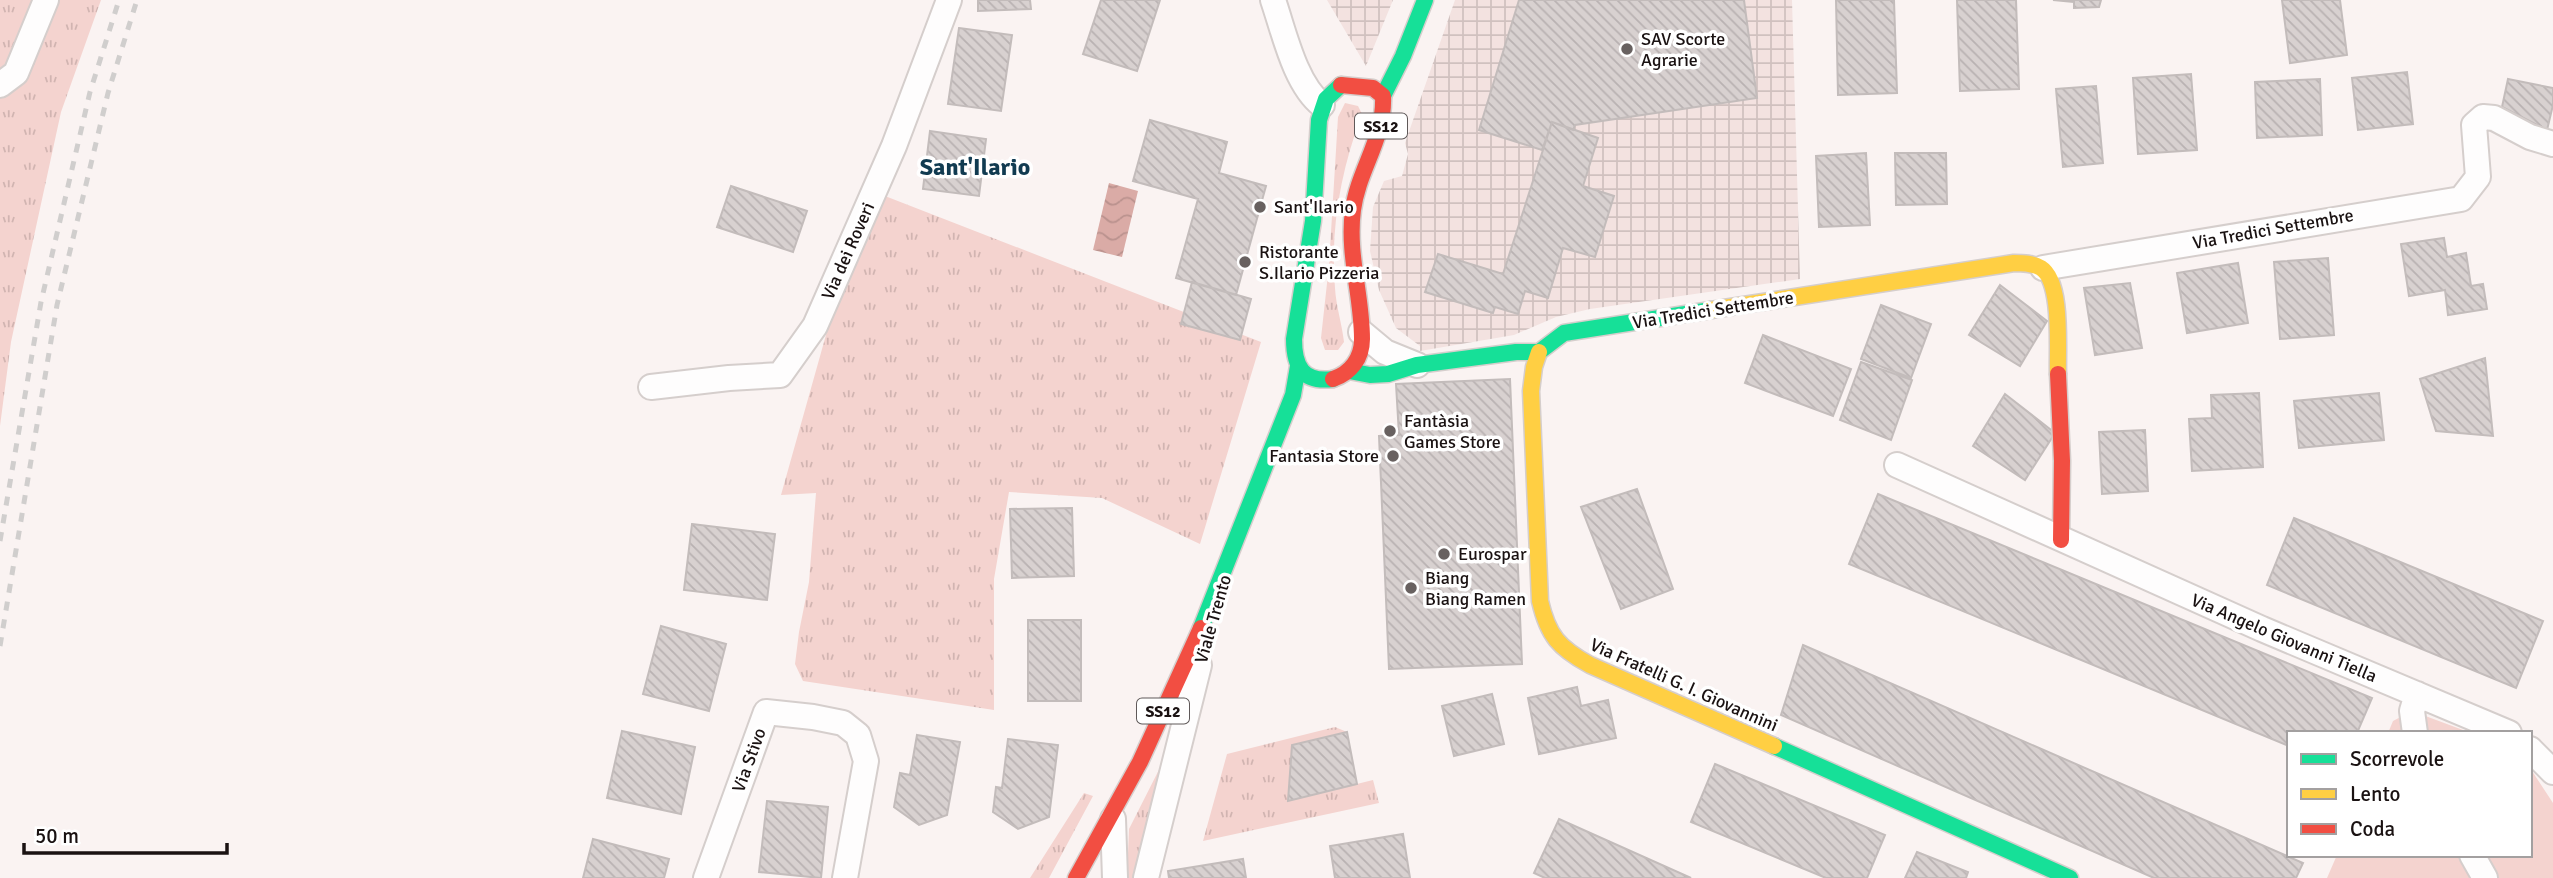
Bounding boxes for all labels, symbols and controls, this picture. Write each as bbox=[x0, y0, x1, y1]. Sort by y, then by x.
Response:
place label: SAV Scorte Agrarie bbox=[1641, 28, 1725, 71]
marker: SAV Scorte Agrarie bbox=[1619, 41, 1635, 57]
road number: SS12 bbox=[1355, 114, 1407, 138]
district label: Sant'Ilario bbox=[920, 152, 1030, 182]
place label: Sant'Ilario bbox=[1274, 196, 1354, 218]
street label: Via dei Roveri bbox=[817, 199, 879, 303]
marker: Sant'Ilario bbox=[1252, 199, 1268, 215]
street label: Via Tredici Settembre bbox=[2191, 204, 2355, 254]
place label: Ristorante S.Ilario Pizzeria bbox=[1259, 241, 1379, 284]
marker: Ristorante S.Ilario Pizzeria bbox=[1237, 254, 1253, 270]
street label: Via Tredici Settembre bbox=[1631, 286, 1795, 334]
place label: Fantàsia Games Store bbox=[1404, 410, 1501, 453]
marker: Fantàsia Games Store bbox=[1382, 423, 1398, 439]
place label: Fantasia Store bbox=[1269, 445, 1379, 467]
marker: Fantasia Store bbox=[1385, 448, 1401, 464]
place label: Eurospar bbox=[1458, 543, 1527, 565]
marker: Eurospar bbox=[1436, 546, 1452, 562]
place label: Biang Biang Ramen bbox=[1425, 567, 1526, 610]
street label: Viale Trento bbox=[1190, 572, 1236, 666]
marker: Biang Biang Ramen bbox=[1403, 580, 1419, 596]
street label: Via Angelo Giovanni Tiella bbox=[2188, 589, 2380, 687]
street label: Via Fratelli G. I. Giovannini bbox=[1587, 634, 1781, 736]
road number: SS12 bbox=[1137, 698, 1189, 724]
street label: Via Stivo bbox=[727, 725, 771, 795]
legend bbox=[2287, 731, 2532, 857]
text: Scorrevole bbox=[2350, 746, 2444, 772]
text: Lento bbox=[2350, 781, 2400, 807]
scale bar bbox=[24, 812, 228, 856]
text: Coda bbox=[2350, 816, 2395, 842]
text: 50 m bbox=[35, 823, 79, 849]

